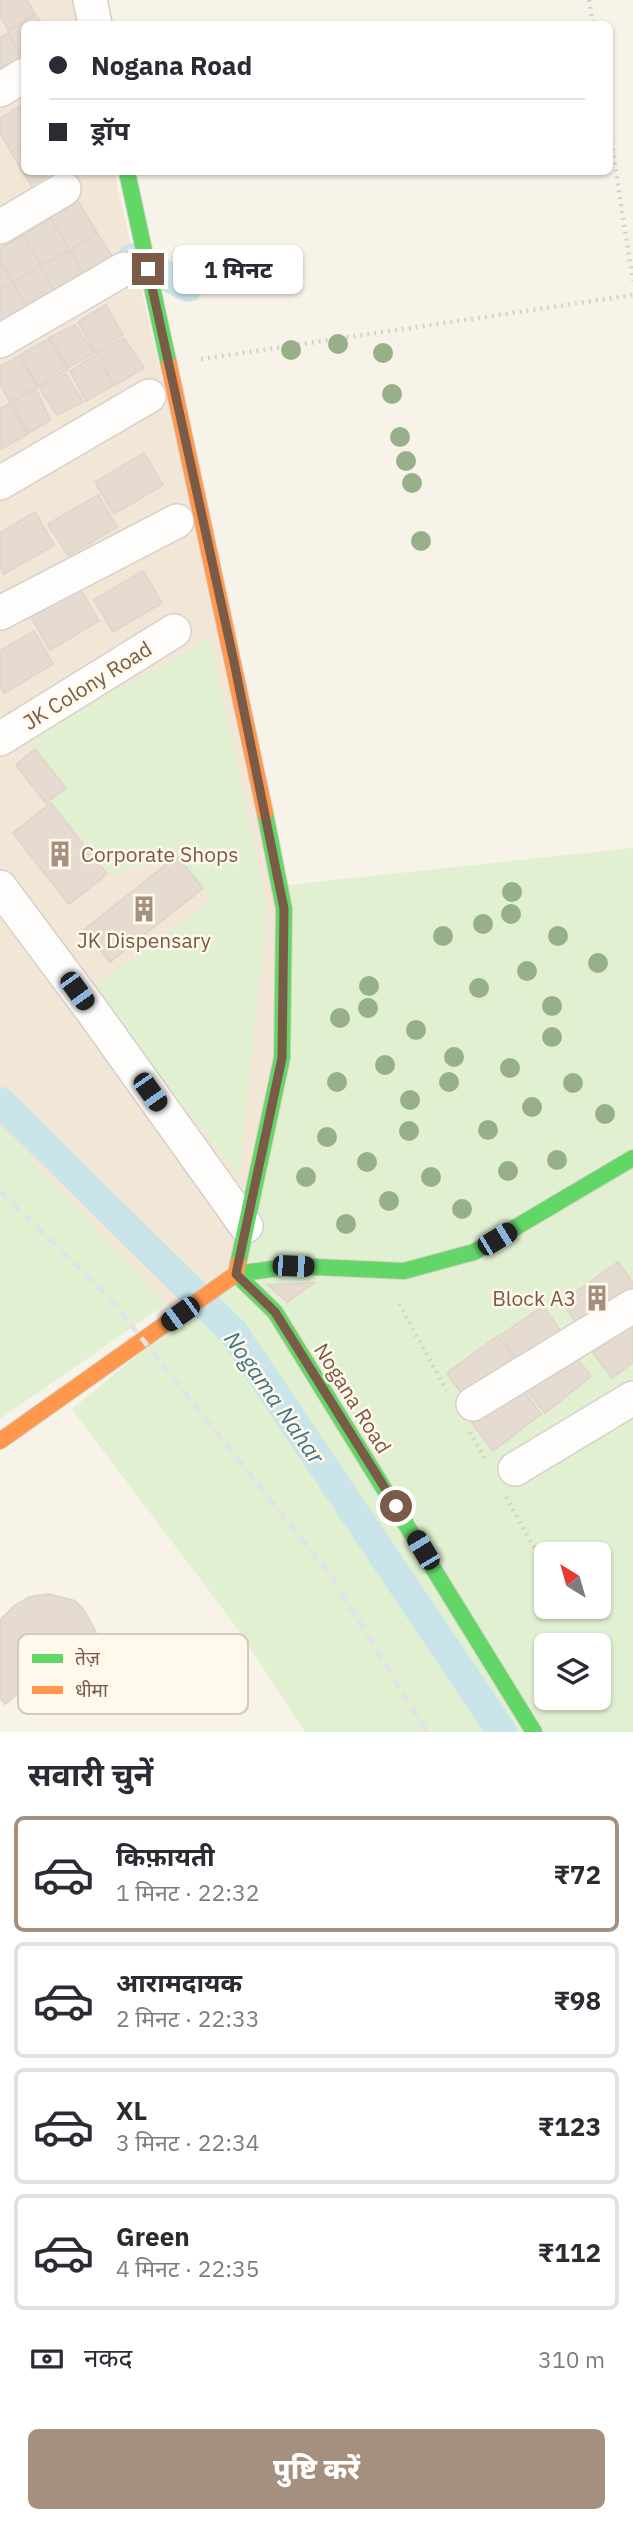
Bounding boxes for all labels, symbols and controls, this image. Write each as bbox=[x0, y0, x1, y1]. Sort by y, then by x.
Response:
text: Nogana Road bbox=[91, 48, 252, 82]
text: ड्रॉप bbox=[91, 113, 129, 147]
callout: 1 मिनट bbox=[172, 244, 302, 294]
route end bbox=[132, 253, 164, 285]
text: 1 मिनट bbox=[204, 254, 272, 284]
street label: JK Colony Road bbox=[17, 634, 157, 736]
building icon: Corporate Shops bbox=[45, 839, 75, 869]
place label: Corporate Shops bbox=[81, 840, 238, 868]
building icon: JK Dispensary bbox=[129, 894, 159, 924]
place label: JK Dispensary bbox=[77, 926, 212, 954]
car bbox=[57, 968, 98, 1014]
car bbox=[130, 1069, 171, 1115]
car bbox=[474, 1219, 521, 1259]
car bbox=[272, 1255, 315, 1277]
building icon: Block A3 bbox=[582, 1283, 612, 1313]
place label: Block A3 bbox=[492, 1284, 576, 1312]
car bbox=[157, 1293, 204, 1335]
water label: Nogama Nahar bbox=[218, 1325, 332, 1470]
street label: Nogana Road bbox=[308, 1337, 398, 1459]
route start bbox=[380, 1490, 412, 1522]
car bbox=[404, 1527, 443, 1573]
north arrow bbox=[534, 1542, 611, 1619]
map controls bbox=[534, 1542, 611, 1710]
button: layers bbox=[534, 1633, 611, 1710]
legend bbox=[18, 1634, 248, 1714]
text: तेज़ bbox=[75, 1646, 101, 1670]
text: धीमा bbox=[75, 1678, 109, 1702]
text: सवारी चुनें bbox=[28, 1753, 153, 1795]
text: किफ़ायती bbox=[116, 1839, 215, 1873]
icon: car bbox=[32, 1843, 95, 1906]
text: ₹72 bbox=[553, 1857, 601, 1891]
text: 1 मिनट · 22:32 bbox=[116, 1877, 260, 1907]
text: आरामदायक bbox=[116, 1965, 242, 1999]
icon: car bbox=[32, 1969, 95, 2032]
text: ₹98 bbox=[553, 1983, 601, 2017]
text: 2 मिनट · 22:33 bbox=[116, 2003, 260, 2033]
text: XL bbox=[116, 2093, 147, 2127]
icon: car bbox=[32, 2095, 95, 2158]
text: ₹123 bbox=[538, 2109, 601, 2143]
text: 3 मिनट · 22:34 bbox=[116, 2127, 260, 2157]
text: Green bbox=[116, 2219, 190, 2253]
icon: car bbox=[32, 2221, 95, 2284]
text: ₹112 bbox=[538, 2235, 601, 2269]
text: 4 मिनट · 22:35 bbox=[116, 2253, 260, 2283]
icon: cash bbox=[28, 2340, 66, 2378]
text: नकद bbox=[84, 2340, 132, 2374]
text: 310 m bbox=[538, 2344, 605, 2374]
button: पुष्टि करें bbox=[28, 2429, 605, 2509]

